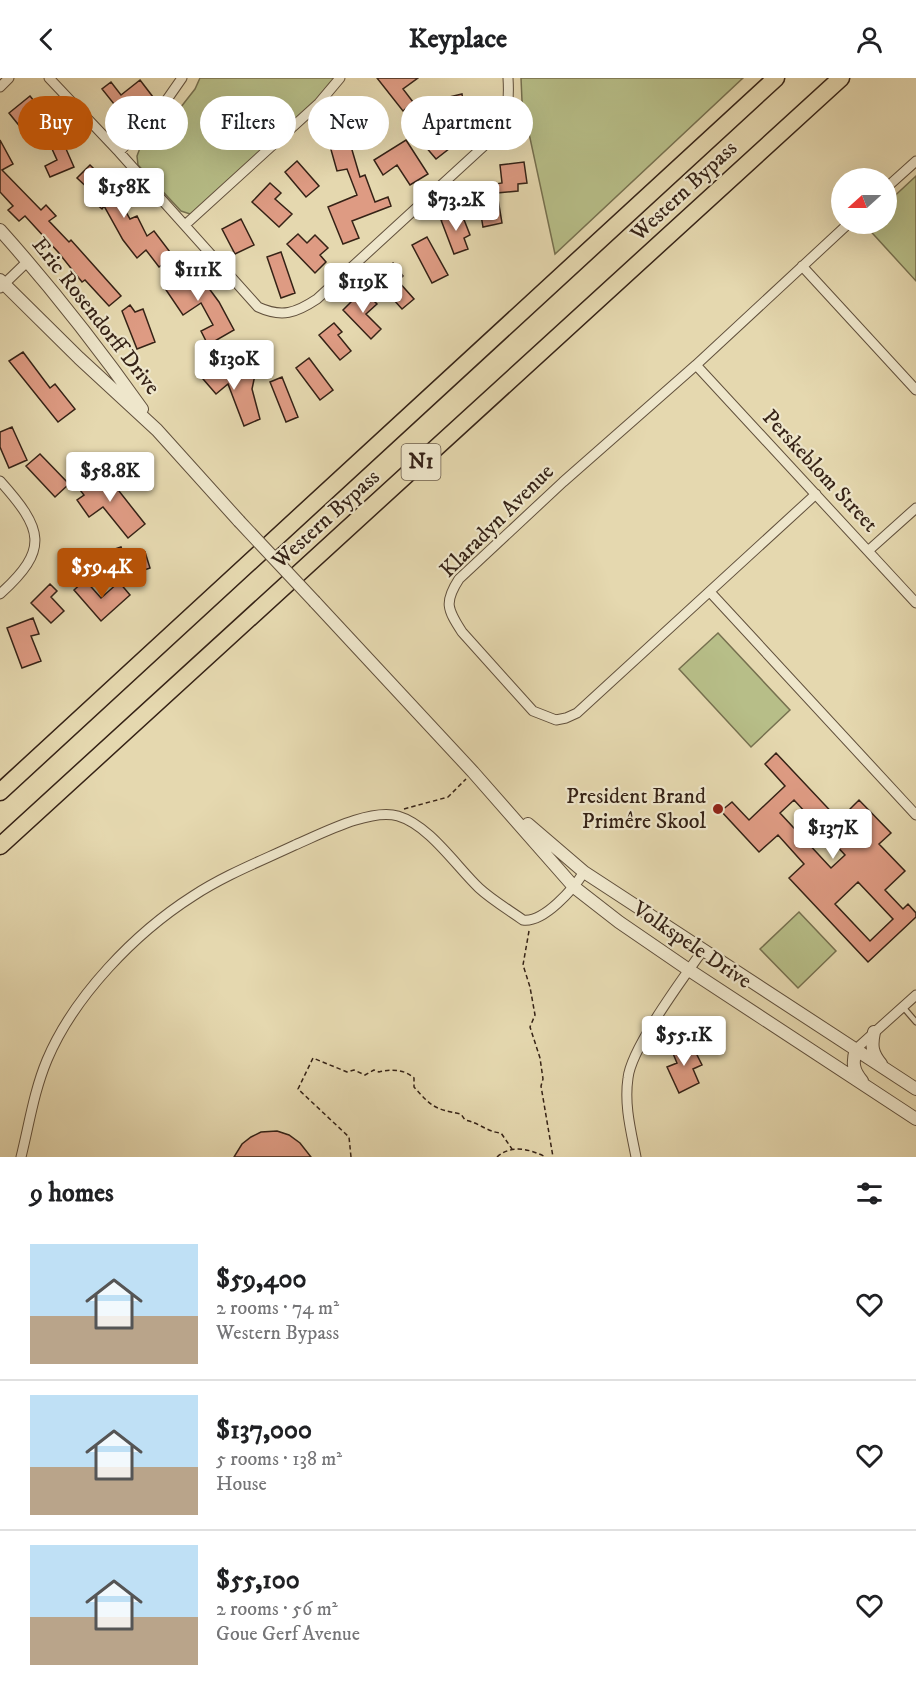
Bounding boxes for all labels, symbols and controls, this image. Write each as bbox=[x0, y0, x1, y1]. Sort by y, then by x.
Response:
text: Keyplace bbox=[409, 22, 507, 56]
icon: back bbox=[30, 23, 63, 56]
icon: person bbox=[853, 23, 886, 56]
chip: Buy bbox=[18, 96, 93, 150]
chip: Rent bbox=[105, 96, 188, 150]
chip: Filters bbox=[200, 96, 296, 150]
chip: New bbox=[308, 96, 389, 150]
chip: Apartment bbox=[401, 96, 533, 150]
street label: Western Bypass bbox=[624, 135, 743, 248]
pin: $158K bbox=[82, 168, 166, 219]
north arrow bbox=[831, 168, 897, 234]
map controls bbox=[831, 168, 897, 234]
text: $158K bbox=[98, 175, 150, 200]
pin: $73.2K bbox=[407, 181, 505, 232]
text: $73.2K bbox=[427, 188, 485, 213]
street label: Eric Rosendorff Drive bbox=[26, 232, 166, 400]
pin: $111K bbox=[156, 251, 240, 302]
text: $111K bbox=[175, 258, 222, 283]
pin: $119K bbox=[321, 263, 405, 314]
text: $119K bbox=[338, 270, 388, 295]
pin: $130K bbox=[192, 340, 276, 391]
text: $130K bbox=[209, 347, 259, 372]
street label: Perskeblom Street bbox=[756, 404, 884, 538]
road number: N1 bbox=[402, 444, 440, 480]
pin: $58.8K bbox=[61, 452, 159, 503]
street label: Klaradyn Avenue bbox=[434, 458, 560, 584]
text: $58.8K bbox=[80, 459, 140, 484]
street label: Western Bypass bbox=[266, 464, 385, 575]
pin: $59.4K bbox=[53, 548, 151, 599]
text: $59.4K bbox=[71, 555, 133, 580]
place label: President Brand Primêre Skool bbox=[566, 783, 706, 835]
marker: President Brand Primêre Skool bbox=[711, 802, 725, 816]
pin: $137K bbox=[791, 809, 875, 860]
text: $137K bbox=[808, 816, 858, 841]
street label: Volkspele Drive bbox=[627, 895, 757, 995]
pin: $55.1K bbox=[635, 1016, 733, 1067]
text: $55.1K bbox=[656, 1023, 712, 1048]
text: 9 homes bbox=[30, 1177, 114, 1210]
icon: filters bbox=[853, 1177, 886, 1210]
text: $59,400 bbox=[216, 1263, 307, 1296]
icon: home bbox=[78, 1268, 150, 1340]
icon: heart bbox=[853, 1288, 886, 1321]
text: 2 rooms · 74 m² bbox=[216, 1296, 339, 1321]
text: Western Bypass bbox=[216, 1321, 339, 1346]
text: $137,000 bbox=[216, 1414, 312, 1447]
icon: home bbox=[78, 1419, 150, 1491]
icon: heart bbox=[853, 1439, 886, 1472]
text: 5 rooms · 138 m² bbox=[216, 1447, 342, 1472]
text: House bbox=[216, 1472, 267, 1497]
text: $55,100 bbox=[216, 1564, 300, 1597]
icon: home bbox=[78, 1569, 150, 1641]
icon: heart bbox=[853, 1589, 886, 1622]
text: 2 rooms · 56 m² bbox=[216, 1597, 338, 1622]
text: Goue Gerf Avenue bbox=[216, 1622, 360, 1647]

